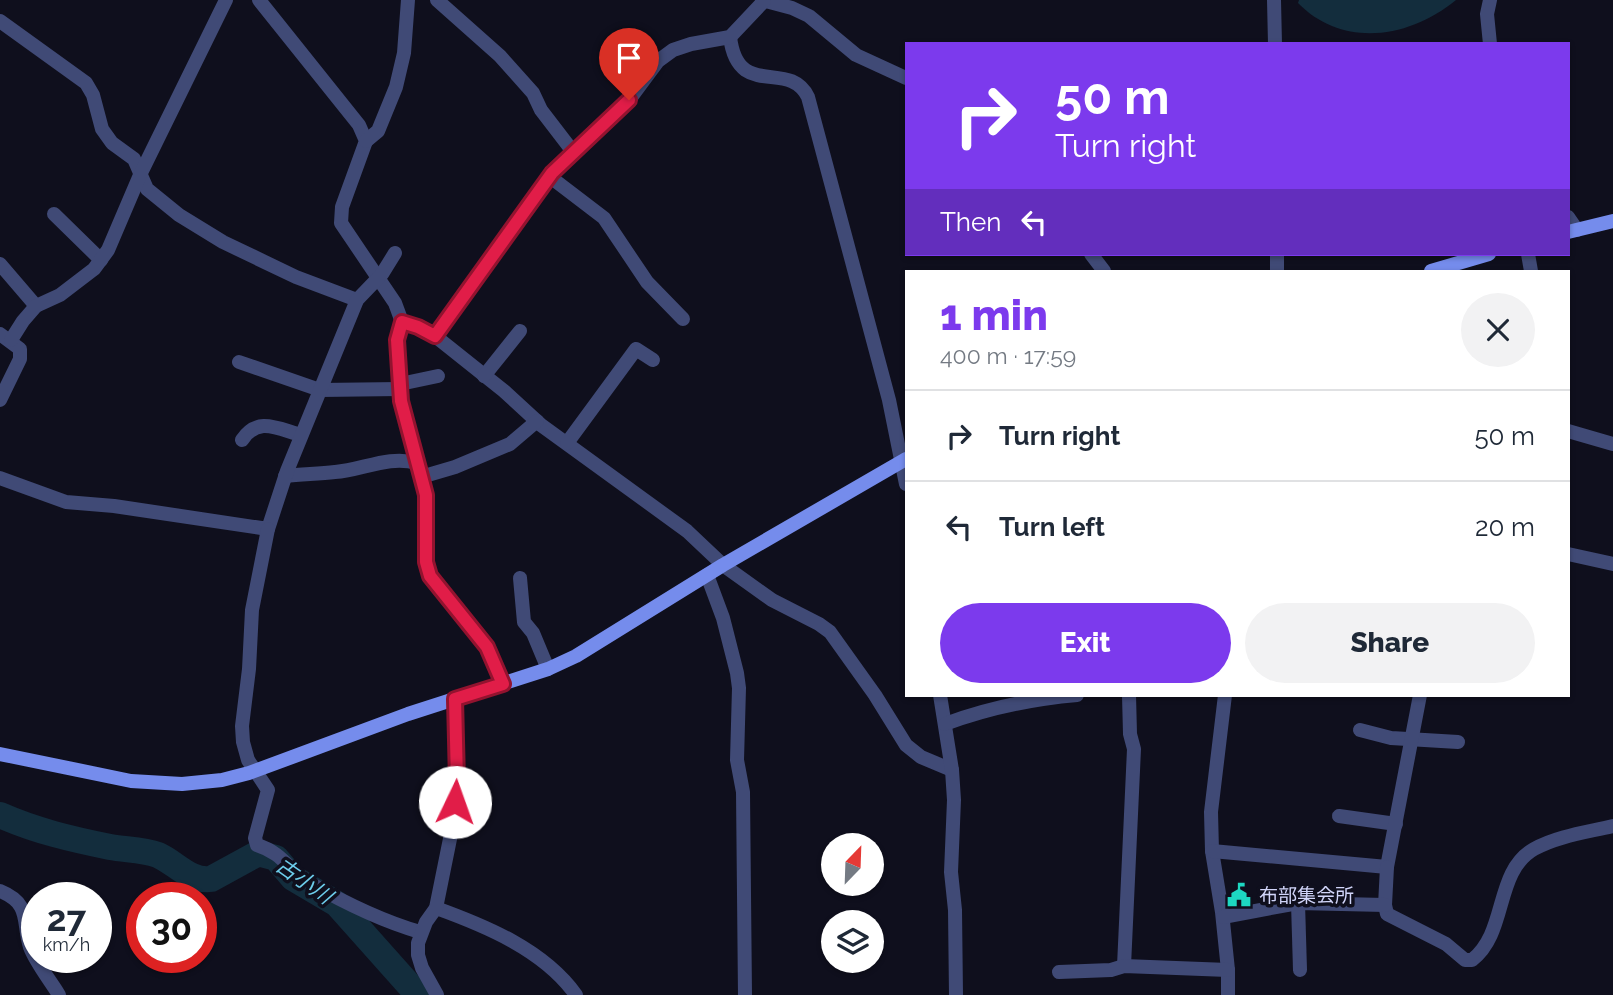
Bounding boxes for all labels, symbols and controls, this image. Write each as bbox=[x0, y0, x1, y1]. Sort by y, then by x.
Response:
pin bbox=[599, 28, 659, 100]
icon: arrive bbox=[610, 39, 648, 77]
text: 50 m bbox=[1055, 68, 1170, 125]
icon: right bbox=[940, 70, 1031, 161]
text: Turn right bbox=[1055, 127, 1196, 164]
icon: left bbox=[1015, 203, 1053, 241]
text: Then bbox=[940, 207, 1001, 237]
text: 1 min bbox=[940, 291, 1048, 340]
button: close bbox=[1461, 293, 1535, 367]
text: 400 m · 17:59 bbox=[940, 342, 1076, 369]
icon: right bbox=[940, 417, 978, 455]
text: Turn right bbox=[999, 421, 1120, 451]
text: 50 m bbox=[1474, 421, 1535, 451]
icon: left bbox=[940, 508, 978, 546]
text: Turn left bbox=[999, 512, 1105, 542]
text: 20 m bbox=[1475, 512, 1535, 542]
button: Exit bbox=[940, 603, 1231, 683]
button: Share bbox=[1245, 603, 1535, 683]
position arrow bbox=[418, 765, 492, 839]
north arrow bbox=[821, 833, 884, 896]
map controls bbox=[821, 833, 884, 973]
water label: 古小川 bbox=[271, 852, 339, 910]
public building icon: 布部集会所 bbox=[1225, 881, 1253, 909]
speed limit sign: 30 bbox=[126, 882, 217, 973]
place label: 布部集会所 bbox=[1259, 884, 1354, 906]
text: 27 bbox=[47, 898, 86, 939]
button: layers bbox=[821, 910, 884, 973]
text: km/h bbox=[43, 934, 90, 955]

